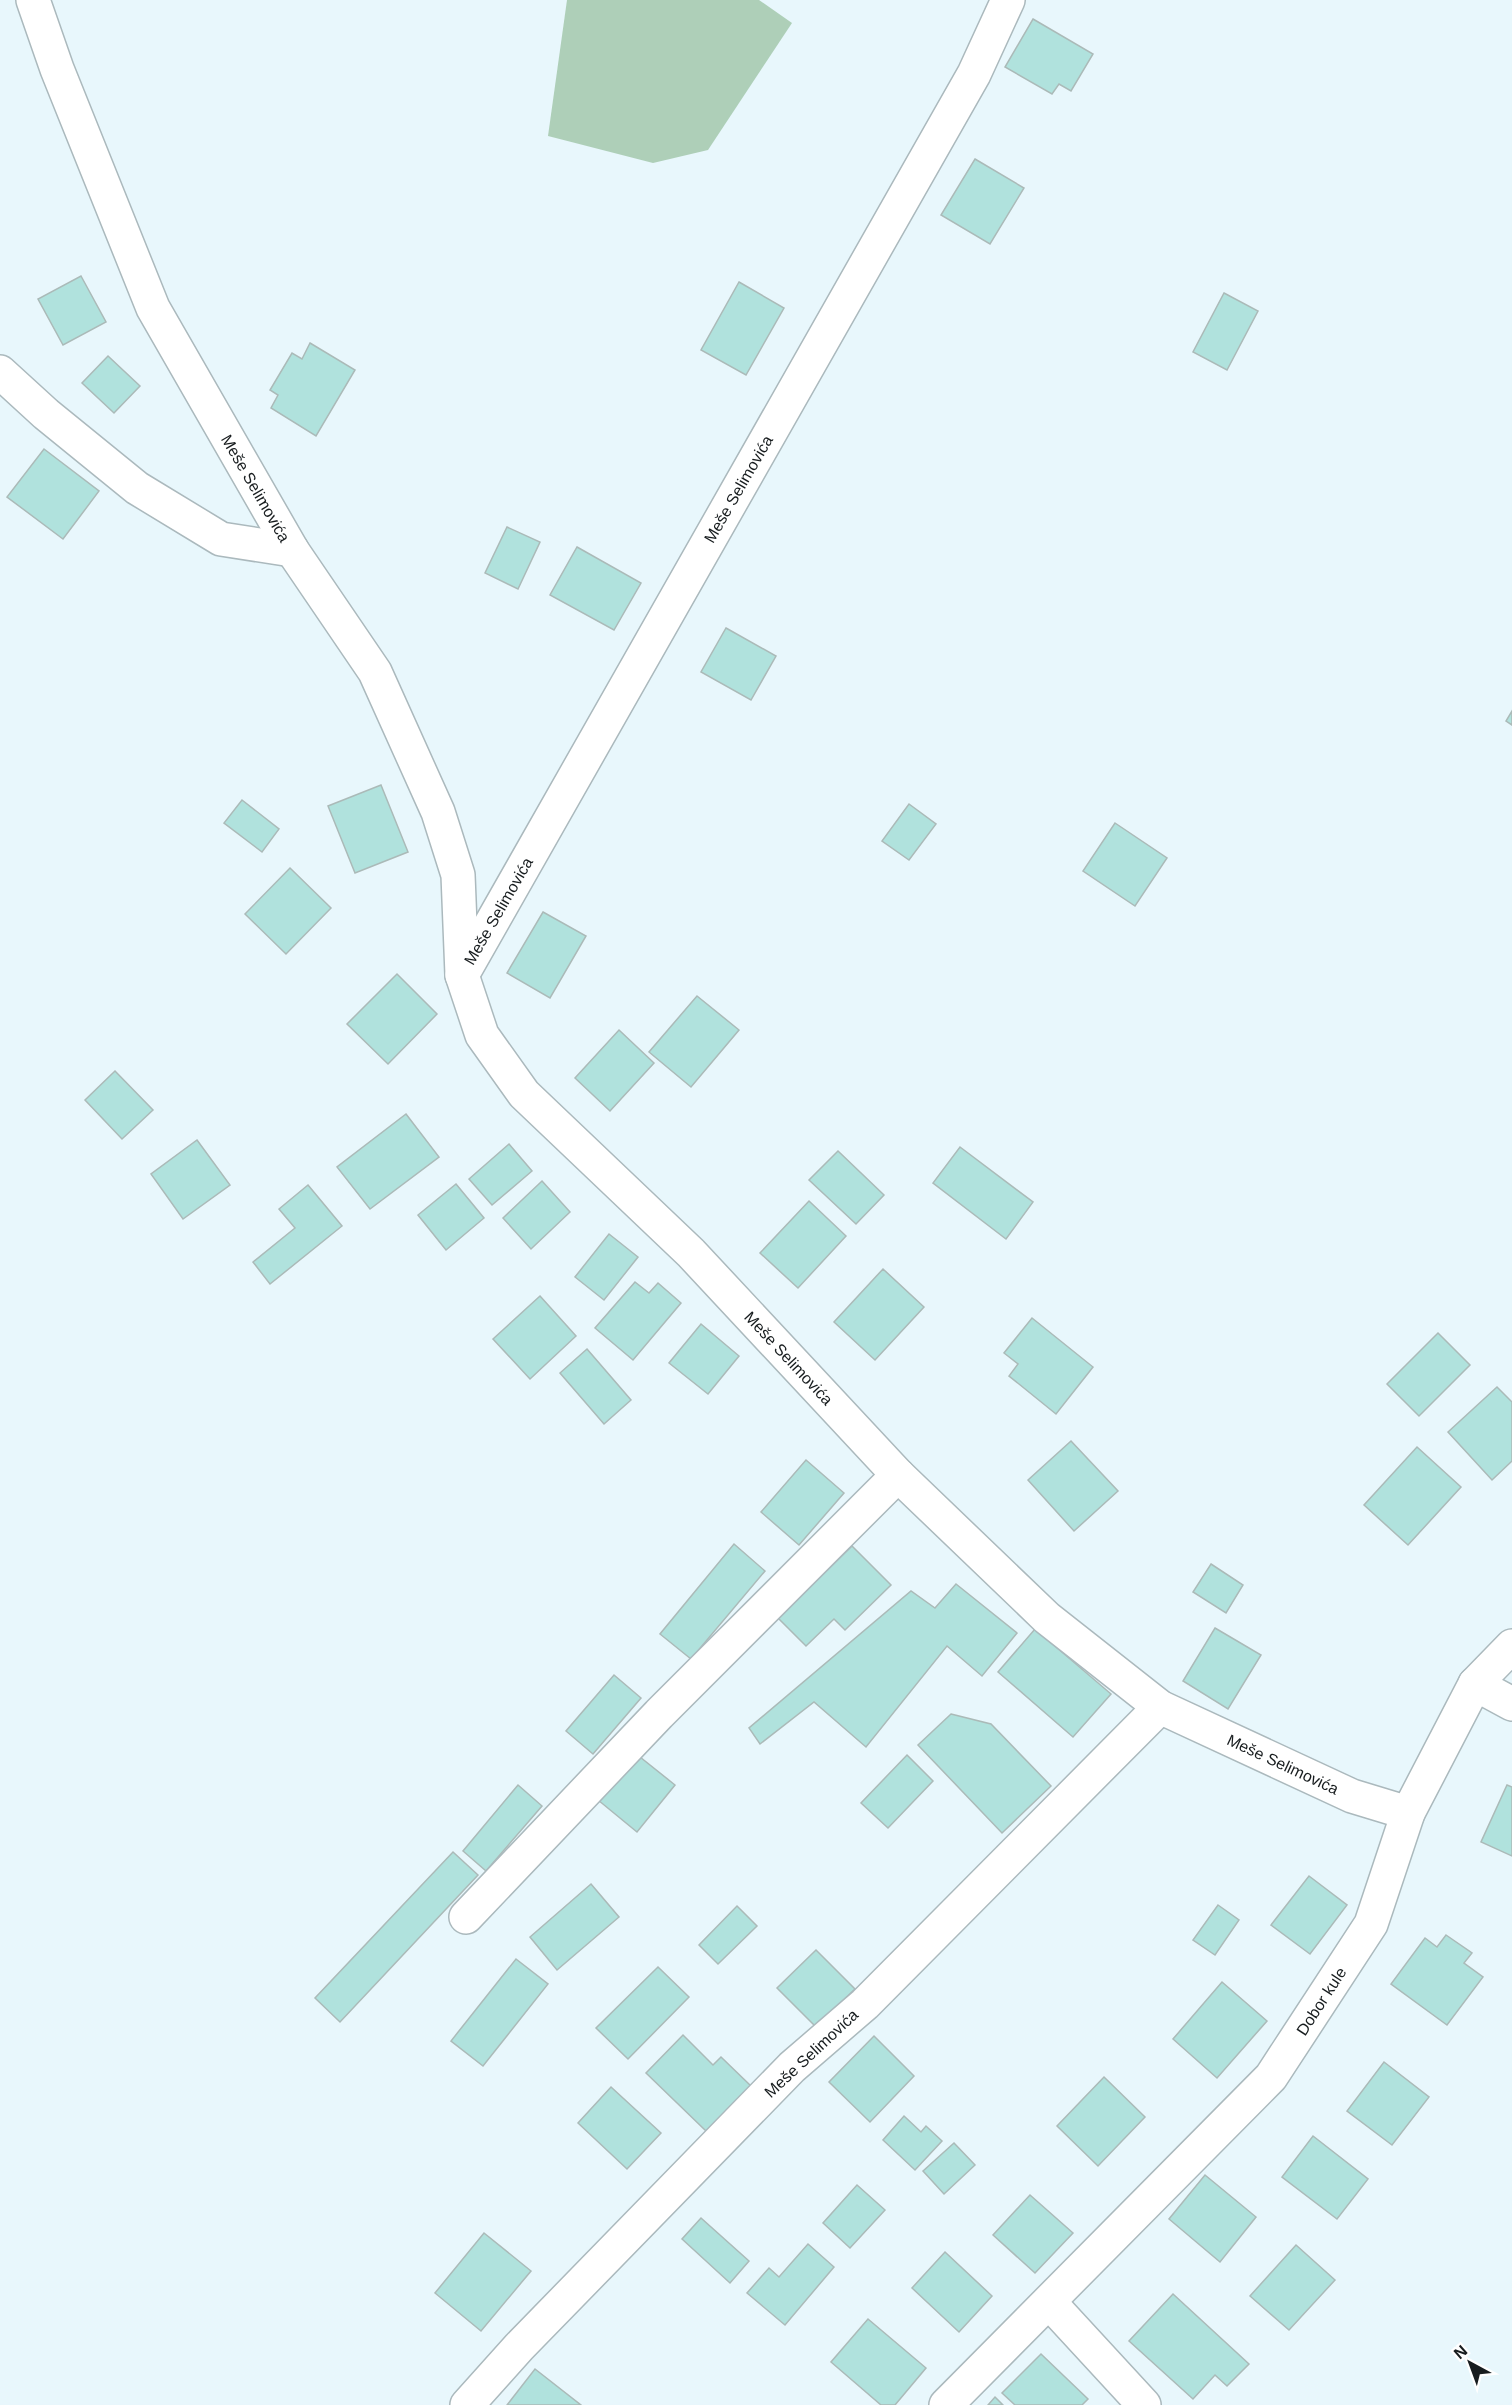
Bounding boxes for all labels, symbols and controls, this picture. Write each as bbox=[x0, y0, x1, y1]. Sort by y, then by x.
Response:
street label: Meše Selimovića bbox=[218, 432, 293, 545]
street label: Meše Selimovića bbox=[701, 433, 776, 546]
street label: Meše Selimovića bbox=[461, 855, 536, 968]
street label: Meše Selimovića bbox=[741, 1308, 836, 1408]
street label: Meše Selimovića bbox=[1224, 1731, 1341, 1798]
street label: Dobor kule bbox=[1293, 1964, 1350, 2038]
street label: Meše Selimovića bbox=[761, 2006, 861, 2101]
north arrow bbox=[1440, 2333, 1500, 2393]
text: N bbox=[1451, 2342, 1470, 2362]

